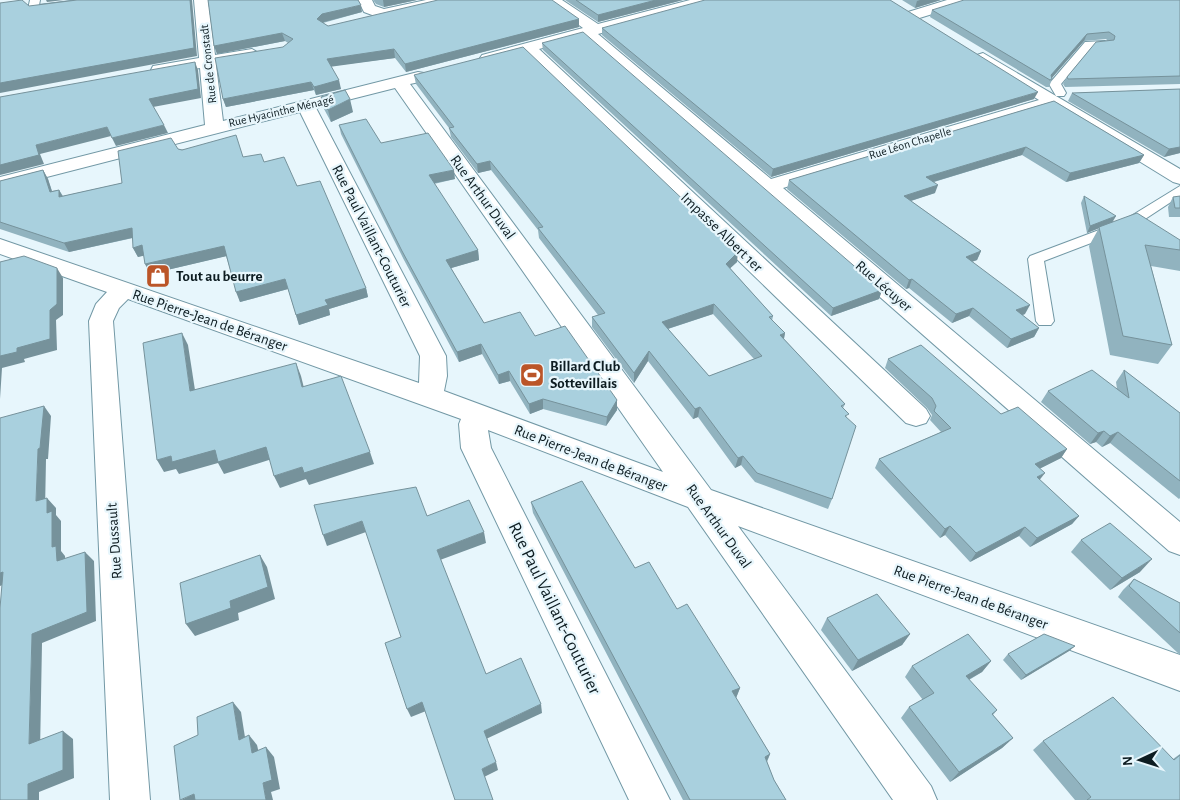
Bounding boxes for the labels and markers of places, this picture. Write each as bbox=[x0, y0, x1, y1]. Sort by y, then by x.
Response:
shop icon: Tout au beurre bbox=[145, 263, 171, 289]
place label: Tout au beurre bbox=[176, 269, 263, 284]
place label: Billard Club Sottevillais bbox=[550, 359, 621, 391]
sports icon: Billard Club Sottevillais bbox=[519, 362, 545, 388]

